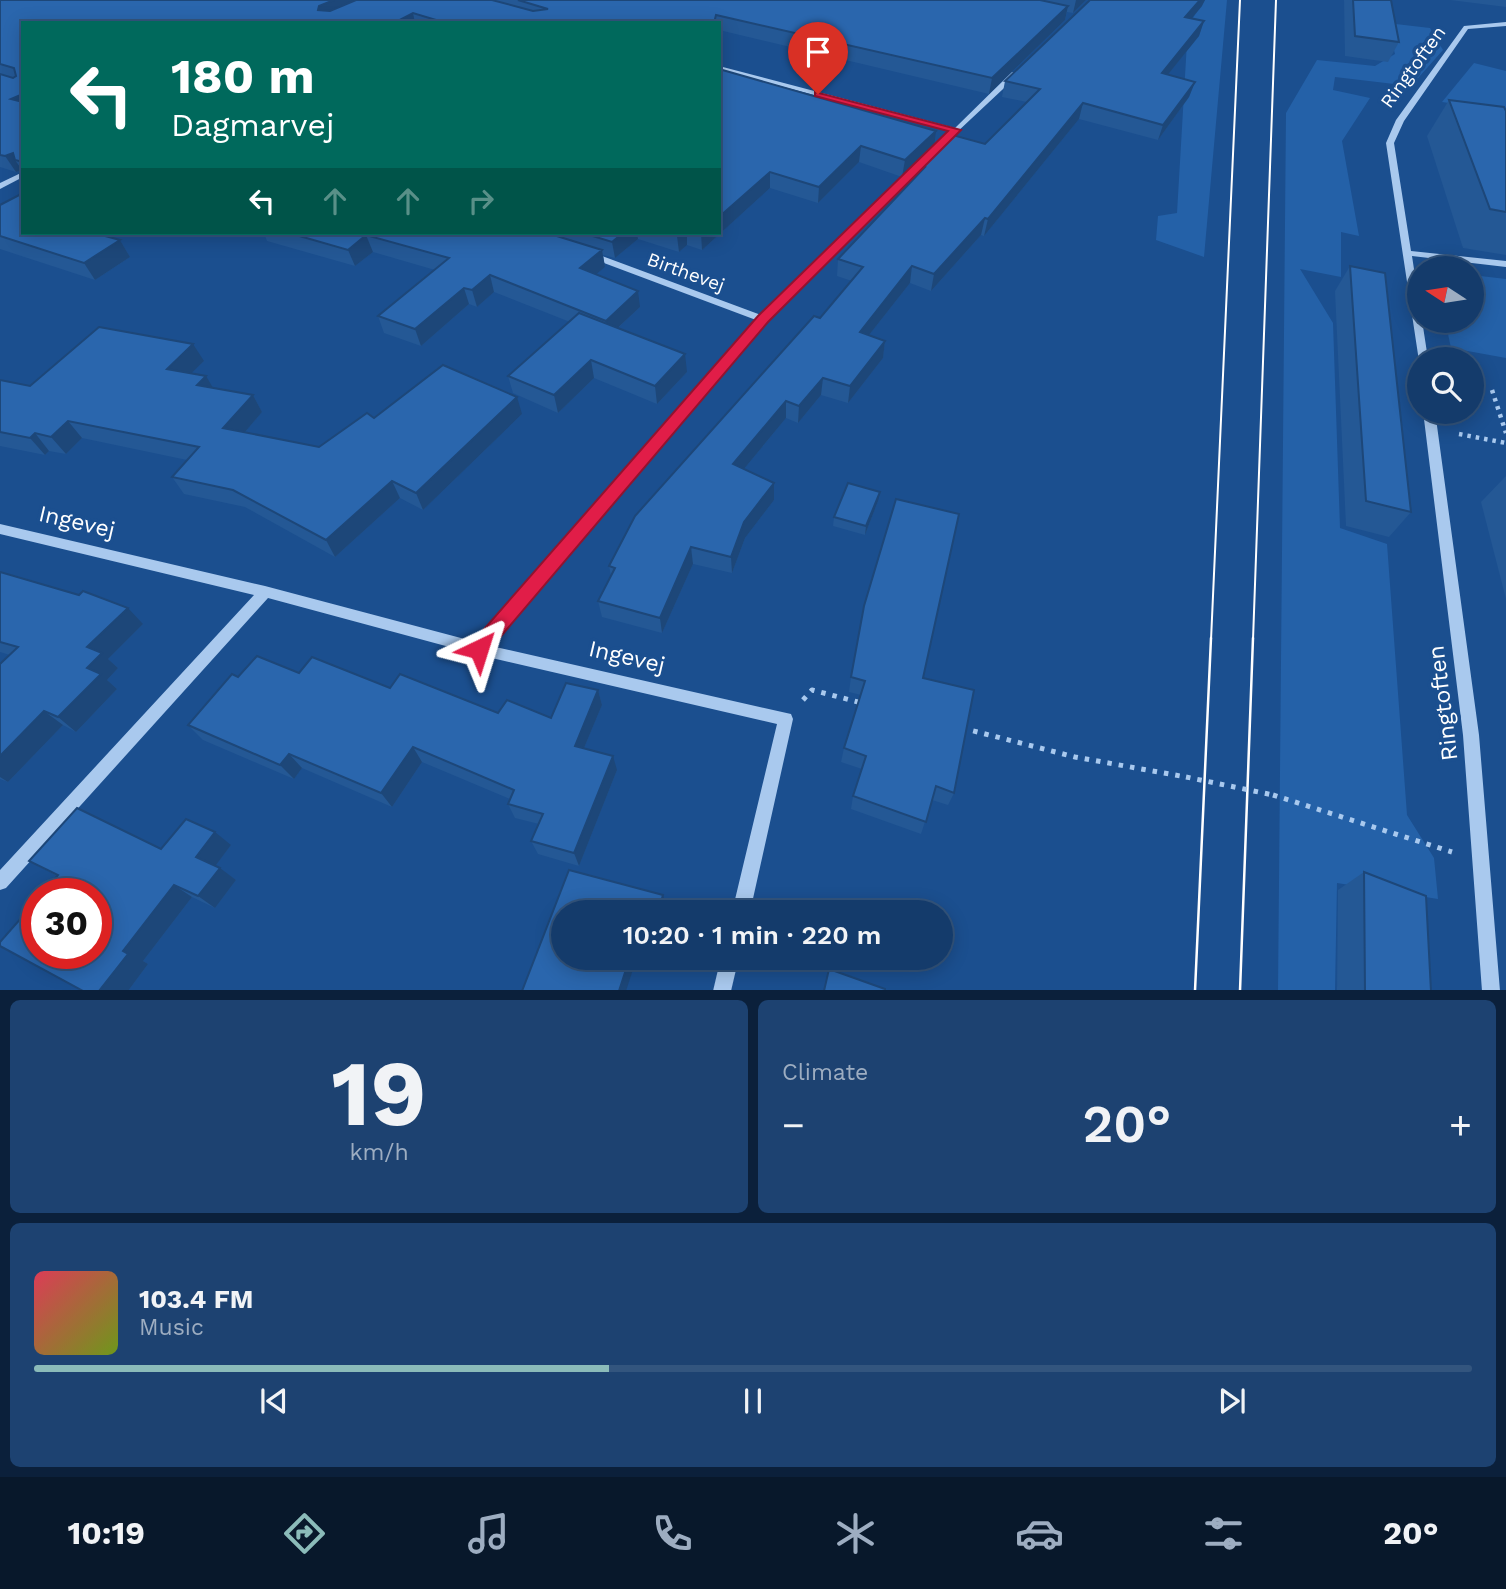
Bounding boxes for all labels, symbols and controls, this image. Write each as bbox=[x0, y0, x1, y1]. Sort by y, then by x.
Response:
street label: Ringtoften bbox=[1376, 21, 1450, 113]
pin bbox=[788, 22, 848, 94]
icon: arrive bbox=[799, 33, 837, 71]
text: 180 m bbox=[171, 47, 315, 105]
icon: left bbox=[56, 49, 147, 140]
text: Dagmarvej bbox=[171, 106, 335, 144]
icon: left bbox=[243, 182, 281, 220]
icon: ahead bbox=[316, 182, 354, 220]
icon: ahead bbox=[389, 182, 427, 220]
icon: right bbox=[462, 182, 500, 220]
street label: Birthevej bbox=[644, 247, 728, 297]
north arrow bbox=[1407, 256, 1484, 332]
map controls bbox=[1407, 256, 1484, 424]
button: search bbox=[1407, 347, 1484, 424]
street label: Ingevej bbox=[36, 500, 118, 544]
position arrow bbox=[442, 612, 516, 686]
street label: Ingevej bbox=[586, 635, 668, 679]
street label: Ringtoften bbox=[1423, 644, 1463, 762]
speed limit sign: 30 bbox=[21, 878, 112, 969]
text: 10:20 · 1 min · 220 m bbox=[623, 920, 881, 950]
text: 19 bbox=[331, 1040, 427, 1147]
text: Climate bbox=[782, 1059, 868, 1086]
text: 20° bbox=[1083, 1094, 1171, 1155]
text: − bbox=[782, 1103, 805, 1147]
text: + bbox=[1449, 1103, 1472, 1147]
text: km/h bbox=[349, 1139, 409, 1166]
text: 103.4 FM bbox=[139, 1284, 253, 1314]
text: Music bbox=[139, 1314, 204, 1341]
icon: previous bbox=[255, 1382, 293, 1420]
icon: pause bbox=[734, 1382, 772, 1420]
icon: next bbox=[1213, 1382, 1251, 1420]
icon: directions bbox=[280, 1509, 329, 1558]
icon: music bbox=[464, 1509, 513, 1558]
icon: phone bbox=[648, 1509, 697, 1558]
icon: climate bbox=[831, 1509, 880, 1558]
icon: car bbox=[1015, 1509, 1064, 1558]
icon: filters bbox=[1199, 1509, 1248, 1558]
text: 10:19 bbox=[67, 1514, 145, 1552]
text: 20° bbox=[1383, 1514, 1439, 1552]

